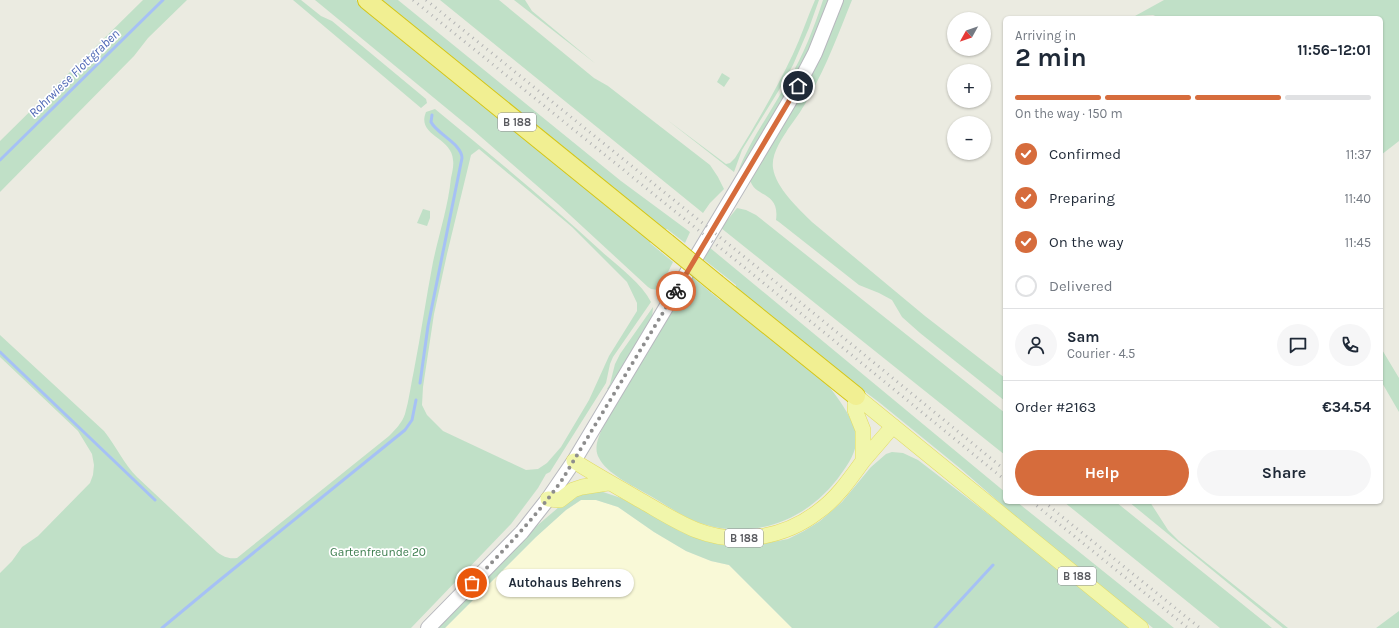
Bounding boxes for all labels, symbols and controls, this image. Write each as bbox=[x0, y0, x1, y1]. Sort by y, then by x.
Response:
north arrow bbox=[947, 12, 991, 56]
map controls bbox=[947, 12, 991, 160]
water label: Rohrwiese Flottgraben bbox=[26, 26, 122, 120]
text: Arriving in bbox=[1015, 28, 1076, 43]
text: 11:56–12:01 bbox=[1297, 41, 1371, 59]
text: 2 min bbox=[1015, 42, 1087, 73]
button: + bbox=[947, 64, 991, 108]
pin bbox=[781, 69, 815, 103]
icon: home bbox=[787, 75, 809, 97]
text: On the way · 150 m bbox=[1015, 106, 1123, 121]
road number: B 188 bbox=[498, 113, 536, 131]
button: − bbox=[947, 116, 991, 160]
icon: check bbox=[1015, 143, 1037, 165]
text: Confirmed bbox=[1049, 145, 1121, 163]
text: 11:37 bbox=[1346, 147, 1371, 162]
icon: check bbox=[1015, 187, 1037, 209]
text: Preparing bbox=[1049, 189, 1115, 207]
text: 11:40 bbox=[1344, 191, 1371, 206]
icon: check bbox=[1015, 231, 1037, 253]
text: On the way bbox=[1049, 233, 1123, 251]
text: 11:45 bbox=[1345, 235, 1371, 250]
courier bbox=[656, 271, 696, 311]
text: Delivered bbox=[1049, 277, 1113, 295]
icon: bike bbox=[665, 280, 687, 302]
button: person bbox=[1015, 324, 1057, 366]
button: chat bbox=[1277, 324, 1319, 366]
button: phone bbox=[1329, 324, 1371, 366]
text: Sam bbox=[1067, 328, 1100, 346]
text: Courier · 4.5 bbox=[1067, 346, 1135, 361]
text: Order #2163 bbox=[1015, 398, 1096, 416]
text: €34.54 bbox=[1322, 398, 1371, 416]
button: Help bbox=[1015, 450, 1189, 496]
button: Share bbox=[1197, 450, 1371, 496]
road number: B 188 bbox=[725, 529, 763, 547]
park label: Gartenfreunde 20 bbox=[330, 545, 426, 559]
pin bbox=[455, 566, 489, 600]
road number: B 188 bbox=[1058, 567, 1096, 585]
callout: Autohaus Behrens bbox=[496, 569, 634, 597]
icon: bag bbox=[461, 572, 483, 594]
text: Autohaus Behrens bbox=[508, 575, 622, 590]

